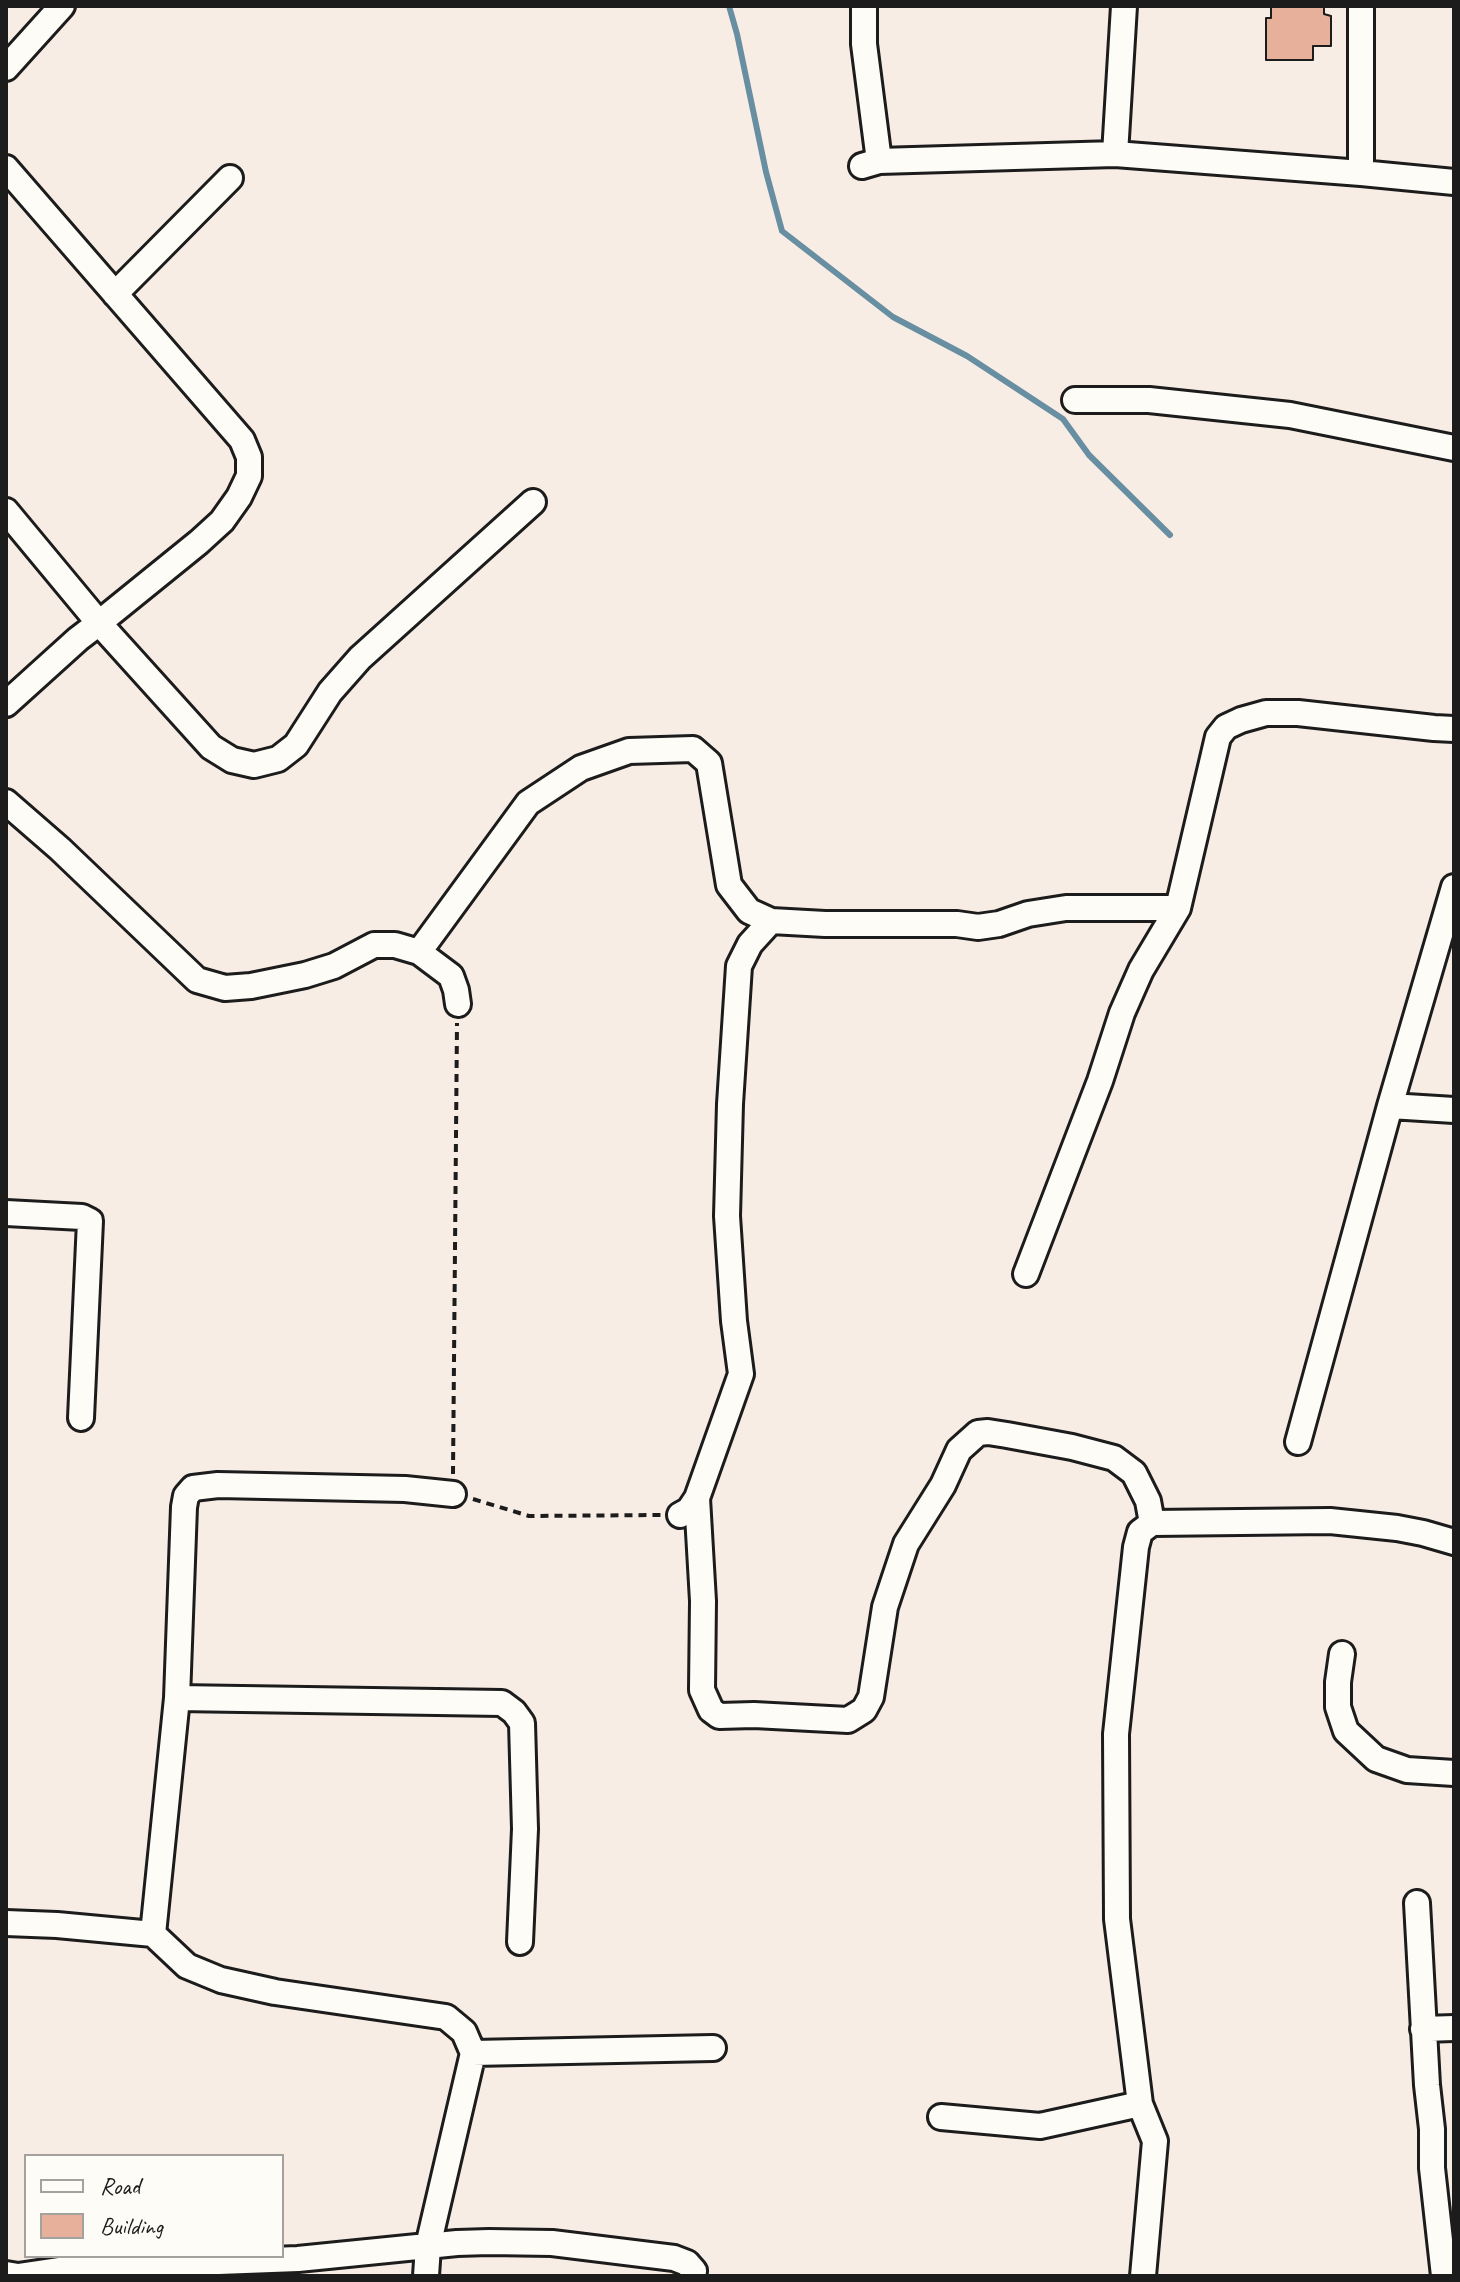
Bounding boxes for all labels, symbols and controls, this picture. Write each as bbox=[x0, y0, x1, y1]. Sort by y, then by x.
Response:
legend bbox=[24, 2154, 284, 2258]
text: Road bbox=[100, 2171, 140, 2201]
text: Building bbox=[100, 2211, 163, 2241]

